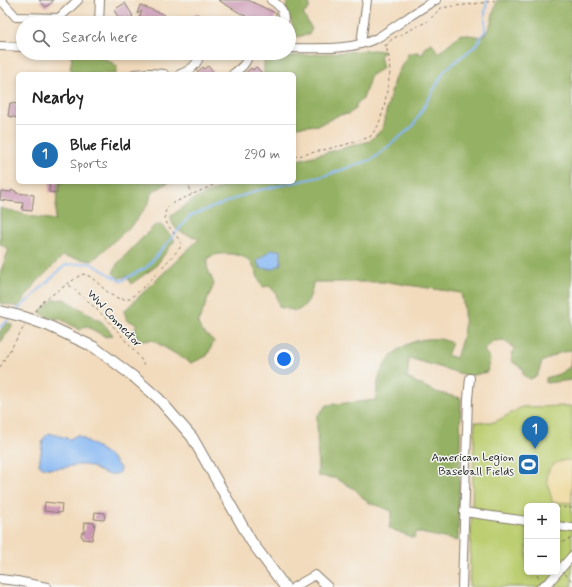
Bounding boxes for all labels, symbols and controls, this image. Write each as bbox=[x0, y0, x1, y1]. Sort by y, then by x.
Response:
search box bbox=[16, 16, 296, 60]
icon: search bbox=[30, 27, 52, 49]
text: Search here bbox=[62, 28, 138, 48]
text: Nearby bbox=[32, 87, 84, 109]
text: Blue Field bbox=[70, 136, 131, 156]
text: 1 bbox=[42, 146, 48, 163]
text: 290 m bbox=[244, 146, 280, 163]
text: Sports bbox=[70, 156, 108, 173]
street label: WW Connector bbox=[83, 287, 145, 351]
your location bbox=[274, 349, 294, 369]
pin: 1 bbox=[522, 416, 548, 449]
place label: American Legion Baseball Fields bbox=[431, 450, 514, 480]
sports icon: American Legion Baseball Fields bbox=[516, 452, 542, 478]
map controls bbox=[524, 503, 560, 575]
button: + bbox=[524, 503, 560, 539]
button: − bbox=[524, 539, 560, 575]

